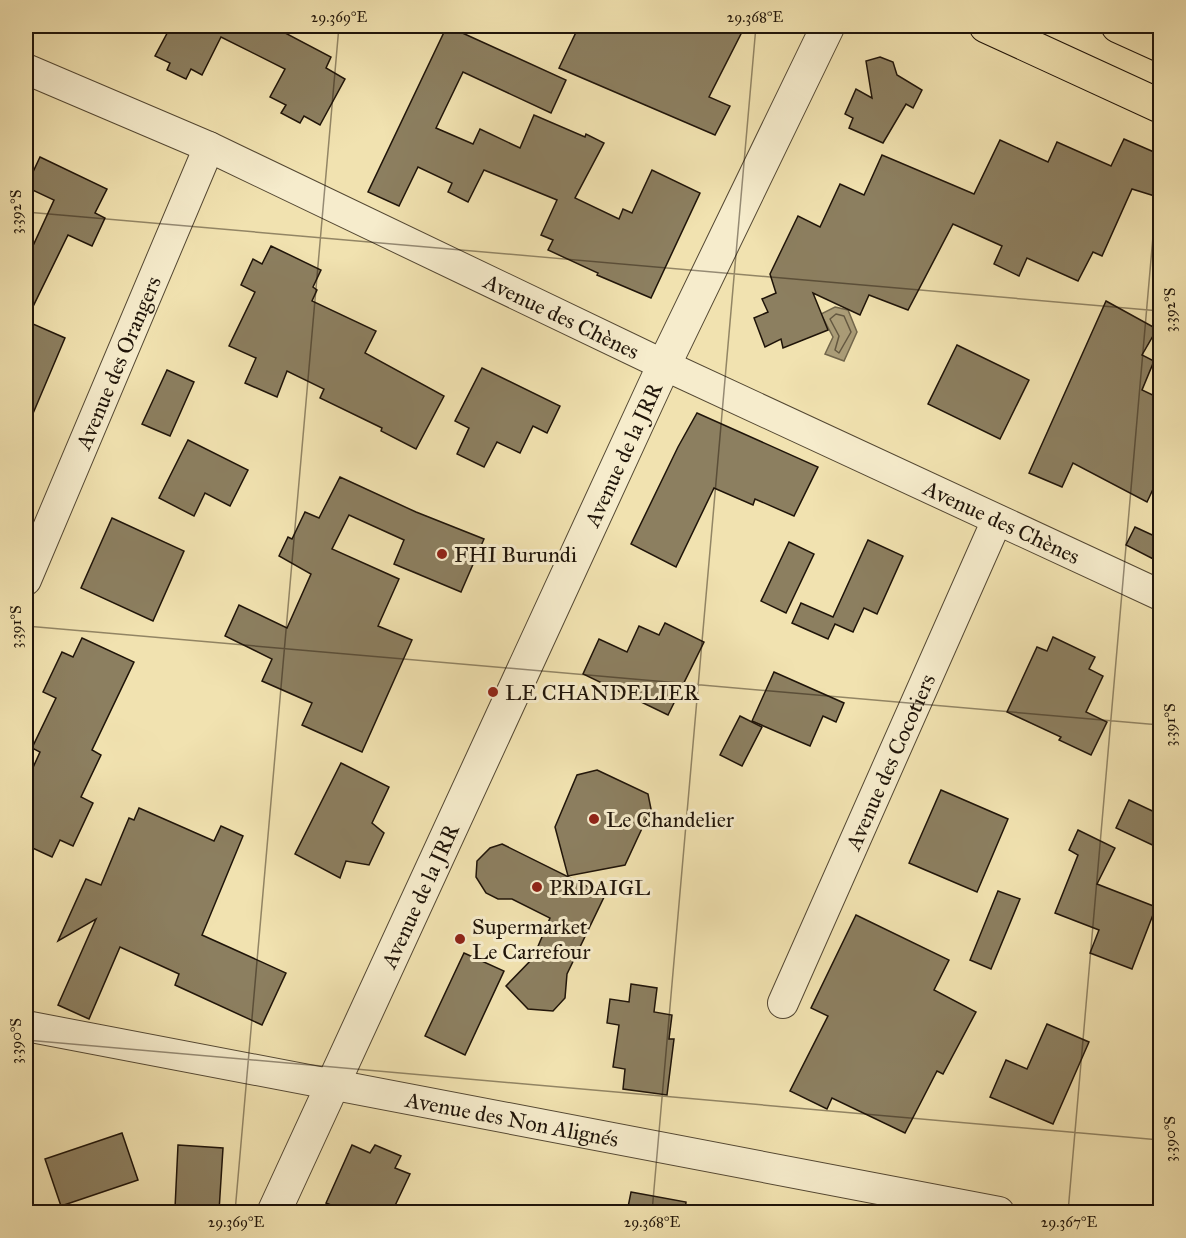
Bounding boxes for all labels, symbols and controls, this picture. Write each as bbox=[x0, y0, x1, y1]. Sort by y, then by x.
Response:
text: 29.369°E bbox=[311, 8, 367, 26]
text: 29.368°E bbox=[727, 8, 783, 26]
text: 3.392°S bbox=[7, 190, 25, 234]
street label: Avenue des Chènes bbox=[479, 267, 644, 365]
street label: Avenue des Orangers bbox=[69, 272, 166, 454]
text: 3.392°S bbox=[1161, 288, 1179, 332]
street label: Avenue de la JRR bbox=[578, 378, 668, 532]
street label: Avenue des Chènes bbox=[919, 473, 1084, 570]
place label: FHI Burundi bbox=[454, 541, 577, 568]
marker: FHI Burundi bbox=[435, 547, 449, 561]
text: 3.391°S bbox=[7, 605, 25, 649]
street label: Avenue des Cocotiers bbox=[839, 669, 941, 855]
place label: LE CHANDELIER bbox=[505, 679, 700, 706]
marker: LE CHANDELIER bbox=[486, 685, 500, 699]
text: 3.391°S bbox=[1161, 703, 1179, 747]
place label: Le Chandelier bbox=[606, 806, 735, 833]
marker: Le Chandelier bbox=[587, 812, 601, 826]
street label: Avenue de la JRR bbox=[374, 819, 465, 973]
place label: PRDAIGL bbox=[549, 874, 650, 901]
marker: PRDAIGL bbox=[530, 880, 544, 894]
place label: Supermarket Le Carrefour bbox=[472, 913, 591, 965]
marker: Supermarket Le Carrefour bbox=[453, 932, 467, 946]
text: 3.390°S bbox=[7, 1018, 25, 1064]
street label: Avenue des Non Alignés bbox=[402, 1085, 621, 1153]
text: 3.390°S bbox=[1161, 1116, 1179, 1162]
text: 29.369°E bbox=[208, 1213, 264, 1231]
text: 29.368°E bbox=[624, 1213, 680, 1231]
text: 29.367°E bbox=[1041, 1213, 1097, 1231]

